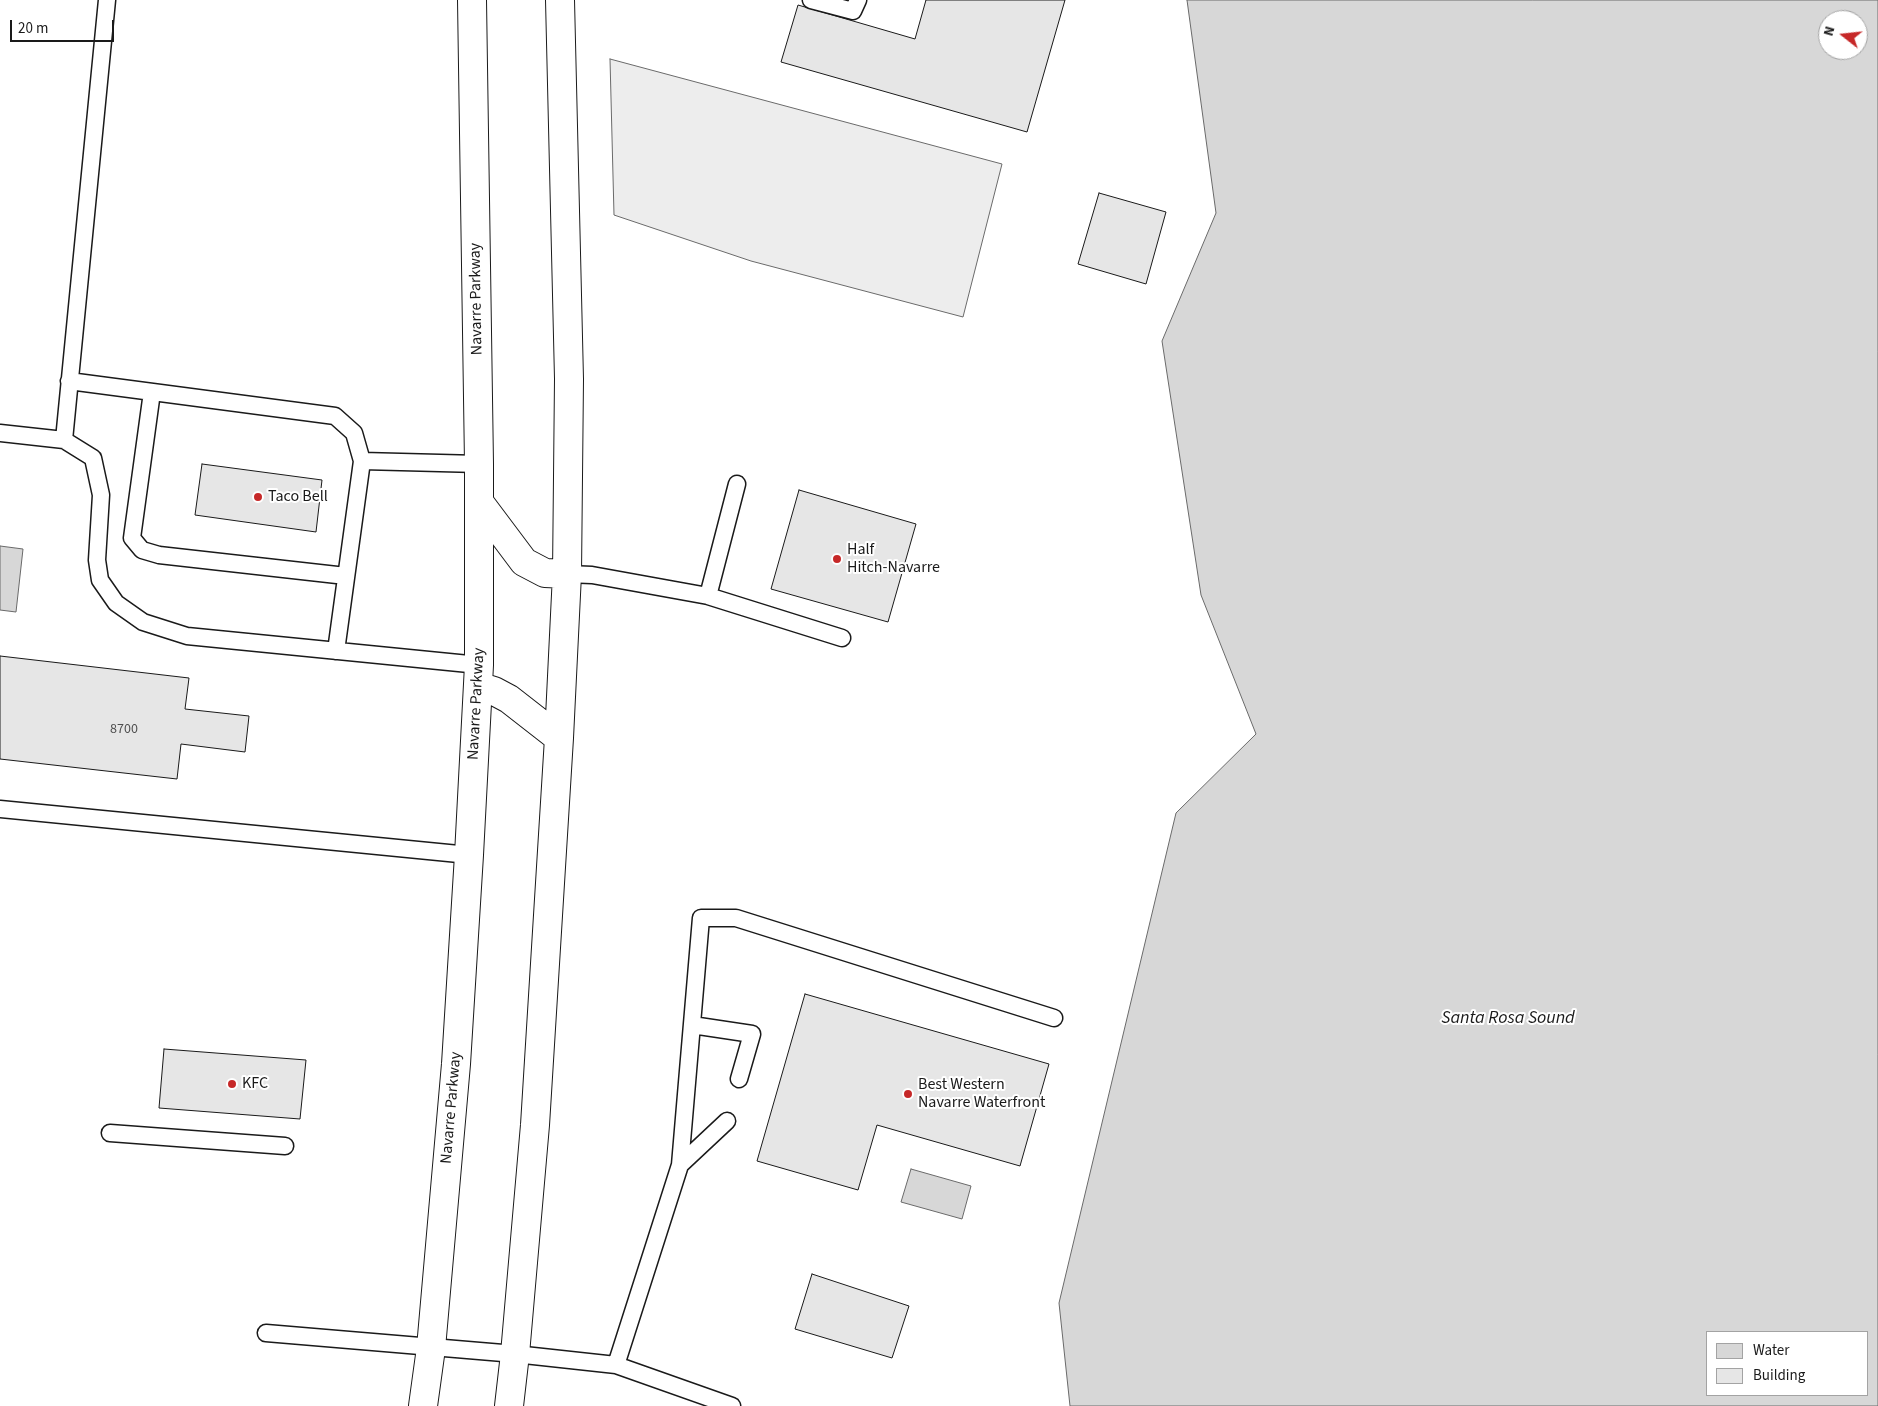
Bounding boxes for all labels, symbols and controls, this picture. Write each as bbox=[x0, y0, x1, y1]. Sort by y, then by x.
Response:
scale bar bbox=[12, 10, 116, 42]
north arrow bbox=[1818, 10, 1868, 60]
text: 20 m bbox=[18, 18, 48, 39]
text: N bbox=[1819, 24, 1840, 38]
street label: Navarre Parkway bbox=[466, 243, 488, 355]
place label: Taco Bell bbox=[268, 487, 328, 507]
marker: Taco Bell bbox=[252, 491, 264, 503]
place label: Half Hitch-Navarre bbox=[847, 540, 940, 578]
marker: Half Hitch-Navarre bbox=[831, 553, 843, 565]
street label: Navarre Parkway bbox=[464, 647, 490, 761]
house number: 8700 bbox=[110, 722, 138, 738]
water label: Santa Rosa Sound bbox=[1441, 1008, 1575, 1030]
street label: Navarre Parkway bbox=[438, 1051, 466, 1165]
place label: KFC bbox=[242, 1074, 268, 1094]
place label: Best Western Navarre Waterfront bbox=[918, 1075, 1045, 1113]
marker: KFC bbox=[226, 1078, 238, 1090]
marker: Best Western Navarre Waterfront bbox=[902, 1088, 914, 1100]
legend bbox=[1706, 1331, 1868, 1396]
text: Water bbox=[1753, 1340, 1789, 1361]
text: Building bbox=[1753, 1365, 1805, 1386]

